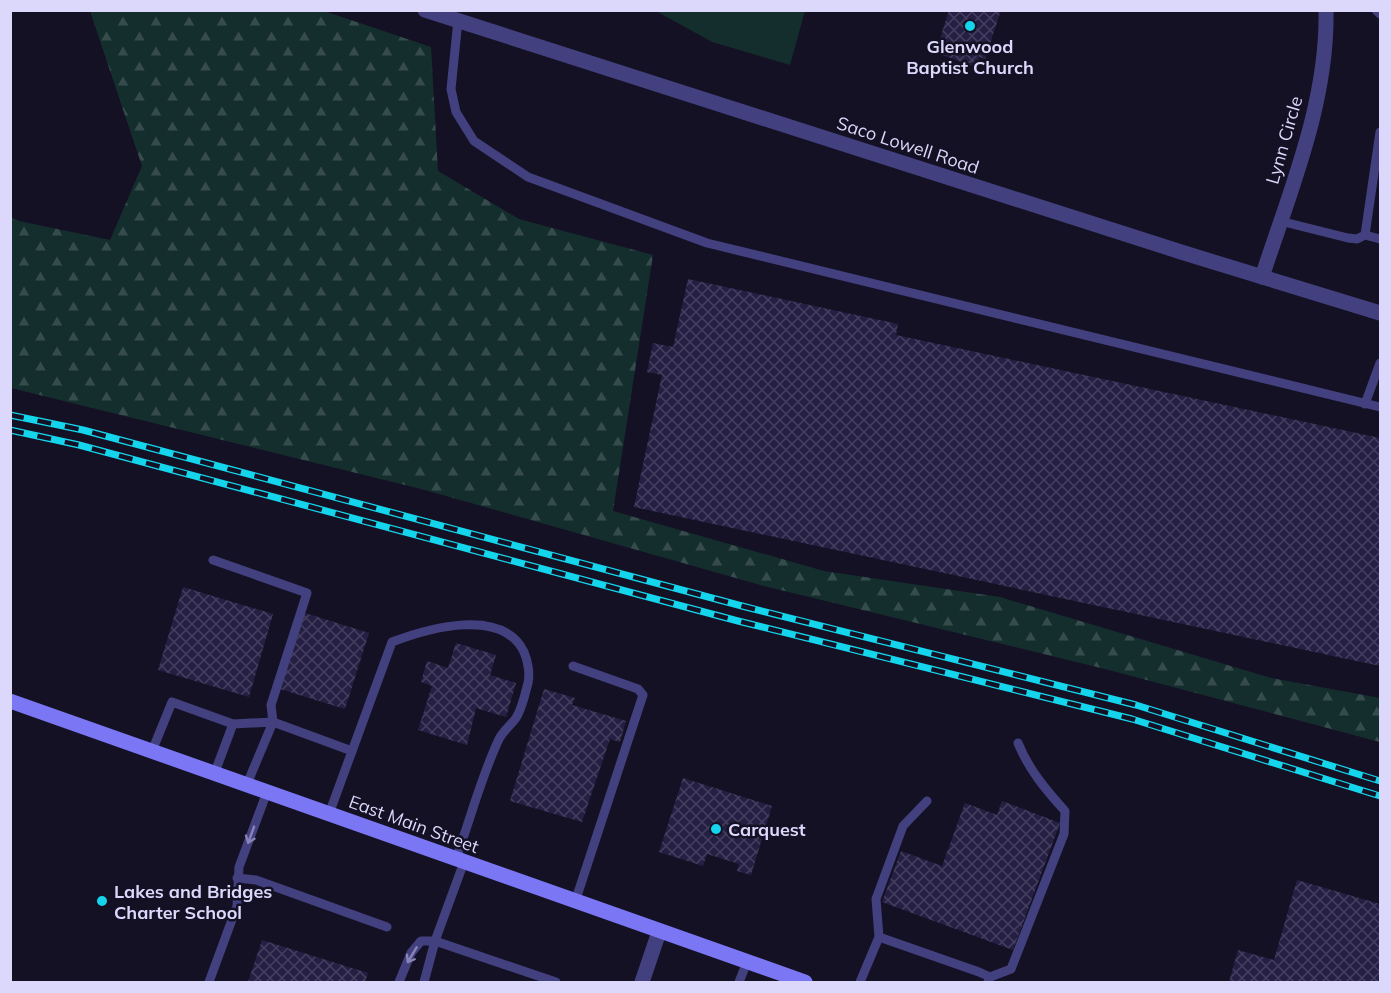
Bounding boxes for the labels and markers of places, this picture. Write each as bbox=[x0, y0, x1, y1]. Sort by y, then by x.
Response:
marker: Glenwood Baptist Church bbox=[963, 19, 977, 33]
place label: Glenwood Baptist Church bbox=[906, 35, 1034, 79]
place label: Carquest bbox=[728, 818, 806, 841]
marker: Carquest bbox=[709, 822, 723, 836]
place label: Lakes and Bridges Charter School bbox=[114, 880, 272, 924]
marker: Lakes and Bridges Charter School bbox=[95, 894, 109, 908]

